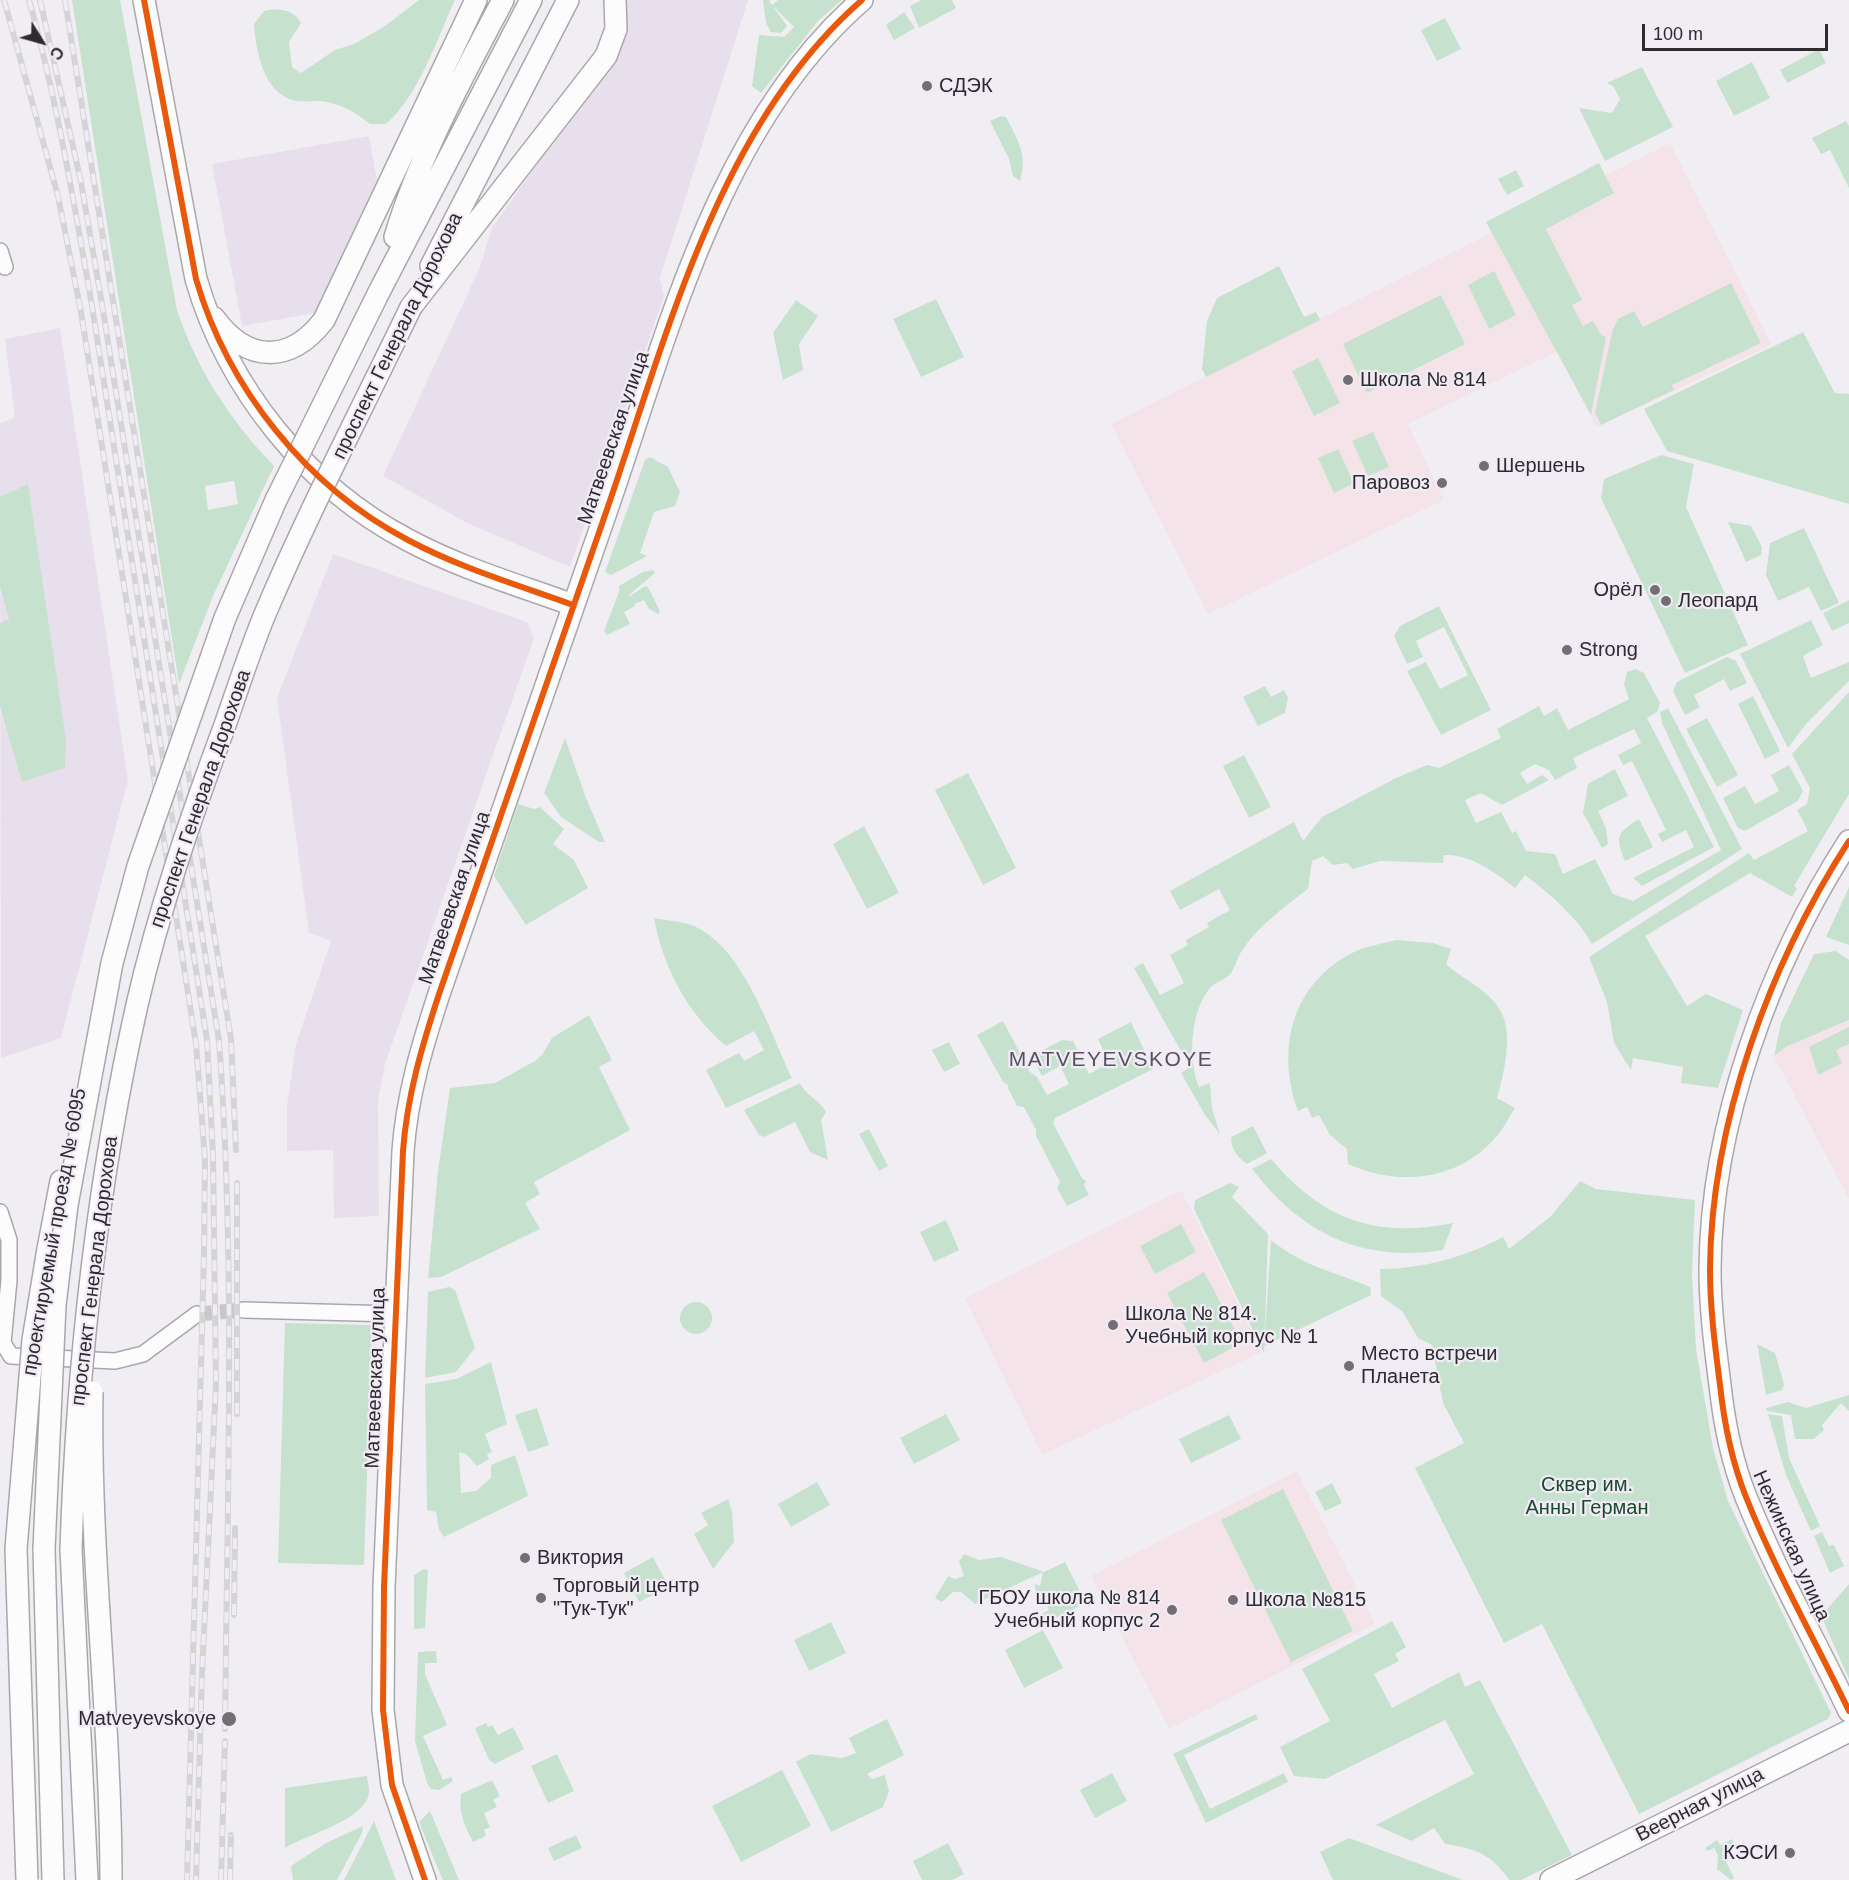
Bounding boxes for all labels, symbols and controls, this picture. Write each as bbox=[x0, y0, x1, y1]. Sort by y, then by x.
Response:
north arrow bbox=[12, 12, 72, 72]
scale bar bbox=[1645, 12, 1831, 50]
text: 100 m bbox=[1653, 24, 1703, 44]
text: С bbox=[47, 43, 67, 63]
place label: СДЭК bbox=[939, 74, 993, 98]
marker: СДЭК bbox=[920, 79, 934, 93]
street label: проспект Генерала Дорохова bbox=[328, 209, 468, 463]
street label: Матвеевская улица bbox=[573, 348, 655, 528]
place label: Школа № 814 bbox=[1360, 368, 1487, 392]
marker: Школа № 814 bbox=[1341, 373, 1355, 387]
place label: Шершень bbox=[1496, 454, 1585, 478]
marker: Шершень bbox=[1477, 459, 1491, 473]
place label: Паровоз bbox=[1352, 471, 1430, 495]
marker: Паровоз bbox=[1435, 476, 1449, 490]
place label: Орёл bbox=[1594, 578, 1643, 602]
marker: Орёл bbox=[1648, 583, 1662, 597]
place label: Леопард bbox=[1678, 589, 1758, 613]
marker: Леопард bbox=[1659, 594, 1673, 608]
place label: Strong bbox=[1579, 638, 1638, 662]
marker: Strong bbox=[1560, 643, 1574, 657]
street label: проспект Генерала Дорохова bbox=[145, 667, 257, 931]
street label: Матвеевская улица bbox=[414, 808, 496, 988]
district label: MATVEYEVSKOYE bbox=[1009, 1047, 1213, 1073]
street label: проектируемый проезд № 6095 bbox=[18, 1086, 92, 1378]
street label: проспект Генерала Дорохова bbox=[67, 1135, 123, 1407]
street label: Матвеевская улица bbox=[361, 1287, 391, 1469]
place label: Школа № 814. Учебный корпус № 1 bbox=[1125, 1302, 1318, 1349]
marker: Школа № 814. Учебный корпус № 1 bbox=[1106, 1318, 1120, 1332]
place label: Место встречи Планета bbox=[1361, 1342, 1497, 1389]
marker: Место встречи Планета bbox=[1342, 1359, 1356, 1373]
street label: Нежинская улица bbox=[1747, 1467, 1835, 1625]
park label: Сквер им. Анны Герман bbox=[1525, 1473, 1649, 1520]
place label: Виктория bbox=[537, 1546, 624, 1570]
marker: Виктория bbox=[518, 1551, 532, 1565]
place label: Торговый центр "Тук-Тук" bbox=[553, 1574, 699, 1621]
place label: ГБОУ школа № 814 Учебный корпус 2 bbox=[978, 1586, 1160, 1633]
place label: Школа №815 bbox=[1245, 1588, 1366, 1612]
marker: Торговый центр "Тук-Тук" bbox=[534, 1591, 548, 1605]
marker: Школа №815 bbox=[1226, 1593, 1240, 1607]
marker: ГБОУ школа № 814 Учебный корпус 2 bbox=[1165, 1603, 1179, 1617]
place label: Matveyevskoye bbox=[78, 1707, 216, 1731]
marker: Matveyevskoye bbox=[220, 1710, 238, 1728]
street label: Веерная улица bbox=[1632, 1762, 1768, 1848]
place label: КЭСИ bbox=[1723, 1841, 1778, 1865]
marker: КЭСИ bbox=[1783, 1846, 1797, 1860]

